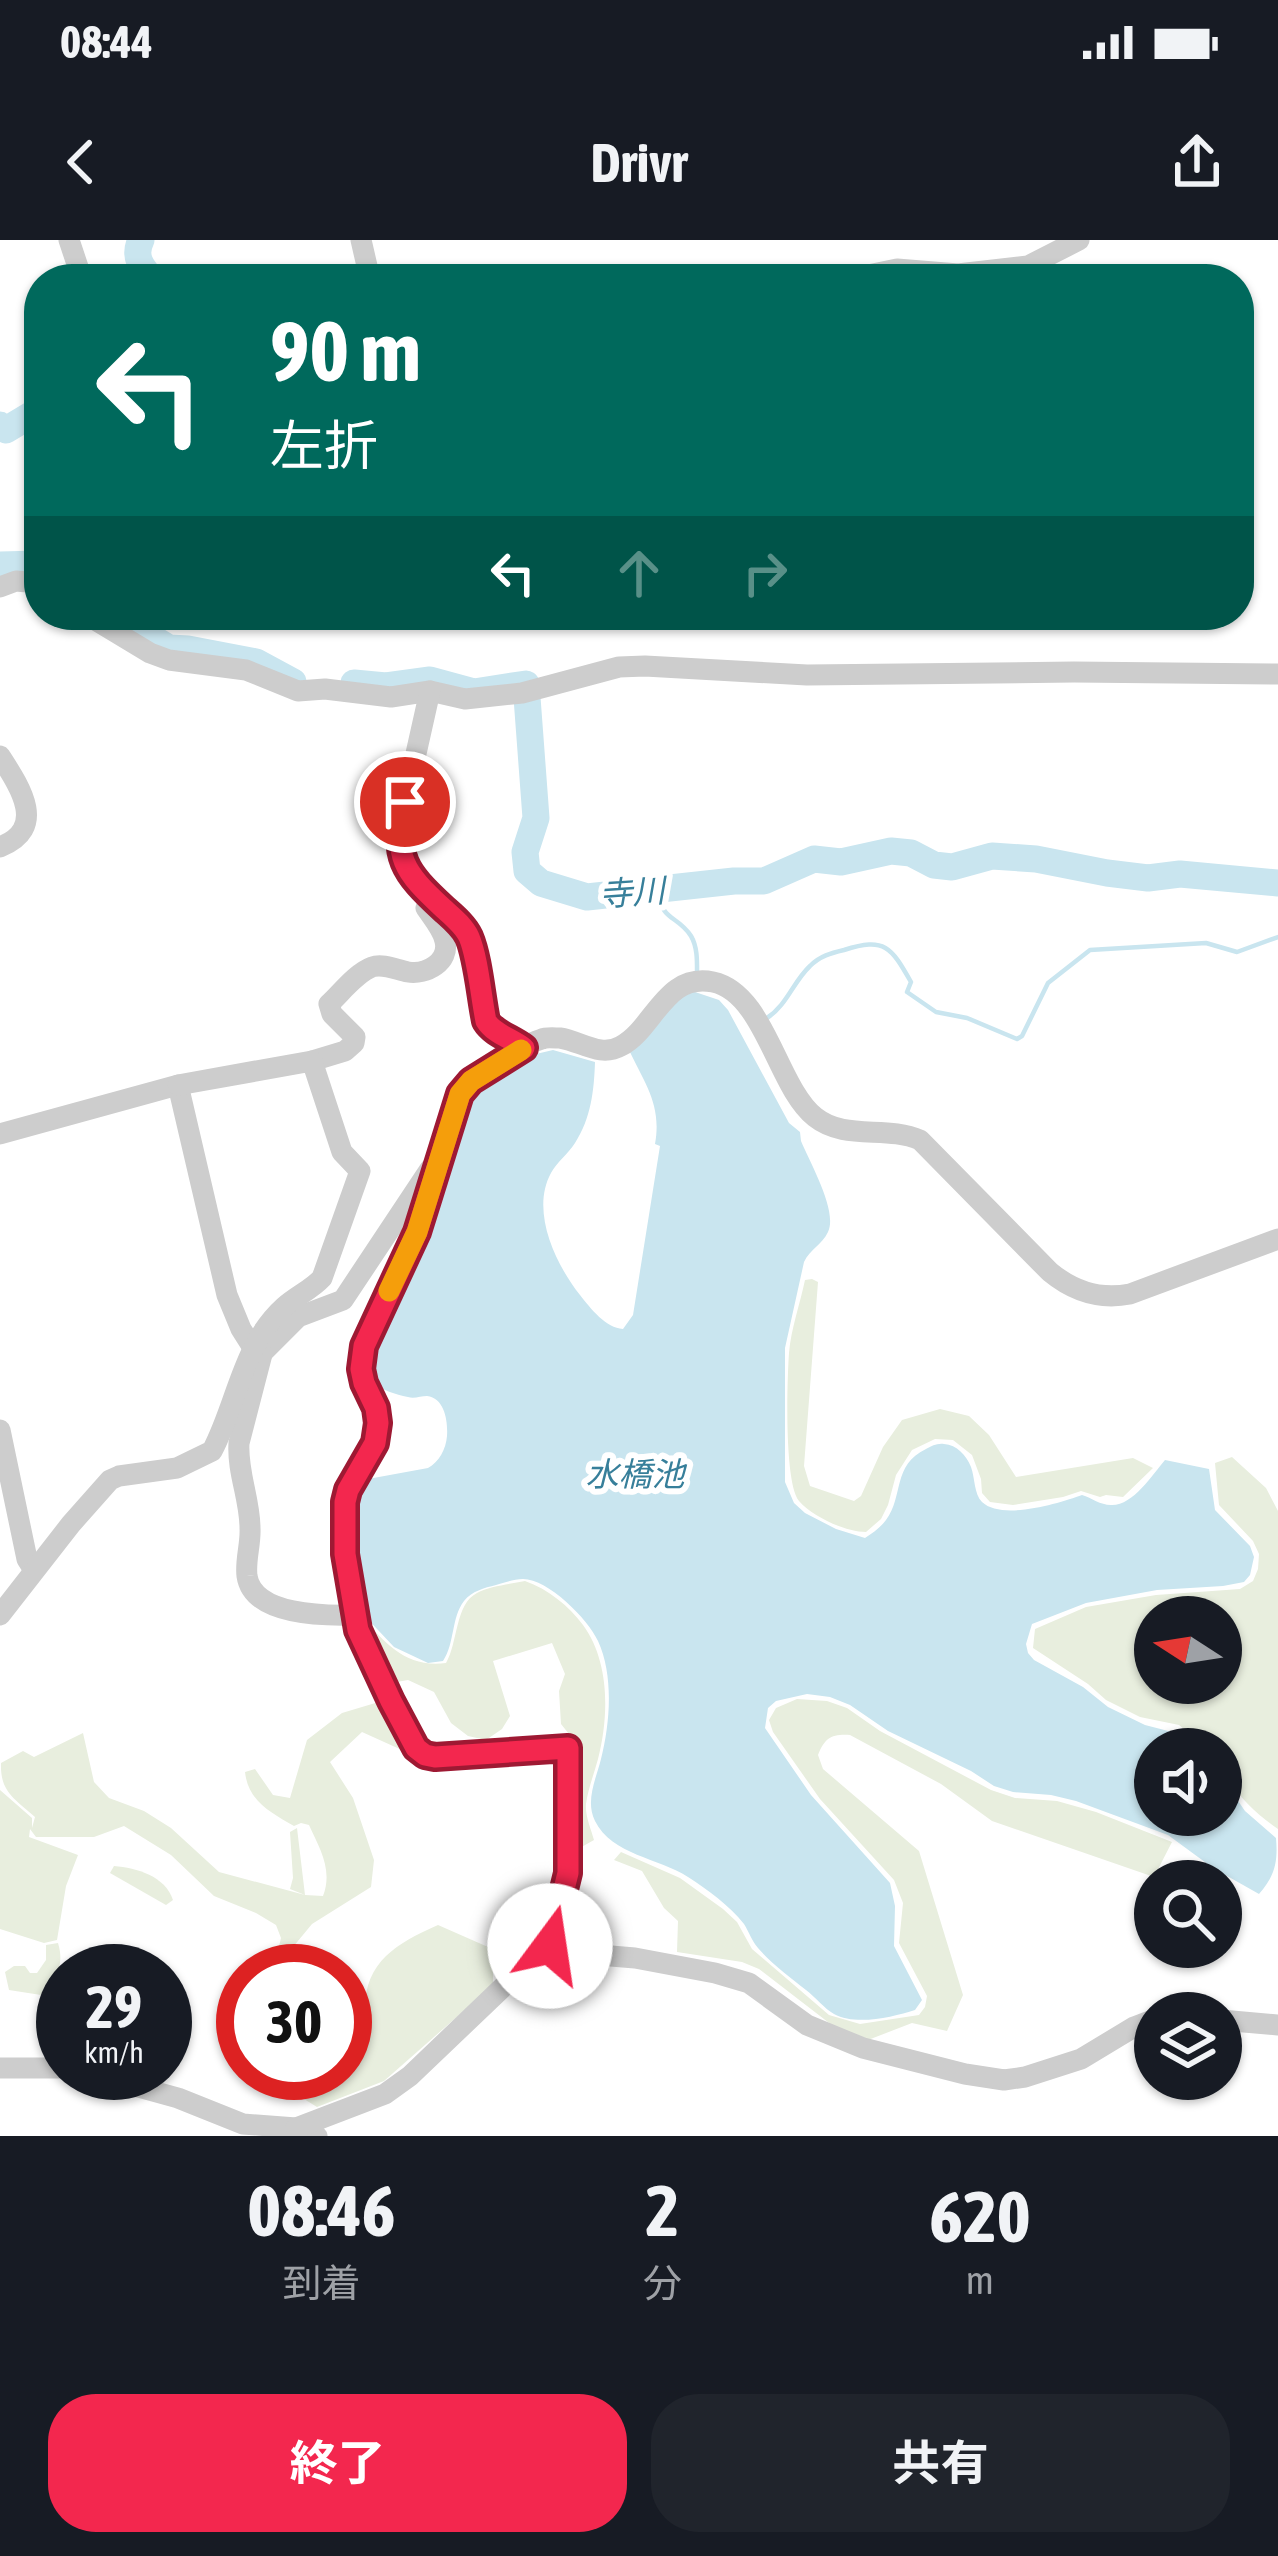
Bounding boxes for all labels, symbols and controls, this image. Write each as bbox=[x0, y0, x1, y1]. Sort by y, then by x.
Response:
text: 08:44 bbox=[60, 16, 153, 68]
icon: back bbox=[48, 129, 114, 195]
icon: share bbox=[1164, 129, 1230, 195]
text: Drivr bbox=[591, 132, 687, 193]
text: 90 m bbox=[270, 303, 421, 399]
icon: left bbox=[72, 312, 228, 468]
text: 左折 bbox=[270, 415, 378, 476]
icon: left bbox=[480, 540, 546, 606]
icon: ahead bbox=[606, 540, 672, 606]
icon: right bbox=[732, 540, 798, 606]
pin bbox=[354, 751, 456, 853]
icon: arrive bbox=[372, 769, 438, 835]
water label: 寺川 bbox=[598, 871, 669, 913]
water label: 水橋池 bbox=[586, 1455, 688, 1493]
north arrow bbox=[1134, 1596, 1242, 1704]
map controls bbox=[1134, 1596, 1242, 2100]
button: sound bbox=[1134, 1728, 1242, 1836]
button: search bbox=[1134, 1860, 1242, 1968]
position arrow bbox=[487, 1883, 613, 2009]
speed limit sign: 30 bbox=[216, 1944, 372, 2100]
text: 29 bbox=[86, 1972, 142, 2041]
button: layers bbox=[1134, 1992, 1242, 2100]
text: km/h bbox=[84, 2035, 144, 2069]
text: 08:46 bbox=[247, 2169, 396, 2251]
text: 2 bbox=[645, 2169, 679, 2251]
text: 620 bbox=[929, 2175, 1031, 2257]
text: m bbox=[966, 2258, 994, 2302]
text: 到着 bbox=[282, 2261, 360, 2305]
text: 分 bbox=[643, 2261, 682, 2305]
button: 終了 bbox=[48, 2394, 627, 2532]
button: 共有 bbox=[651, 2394, 1230, 2532]

